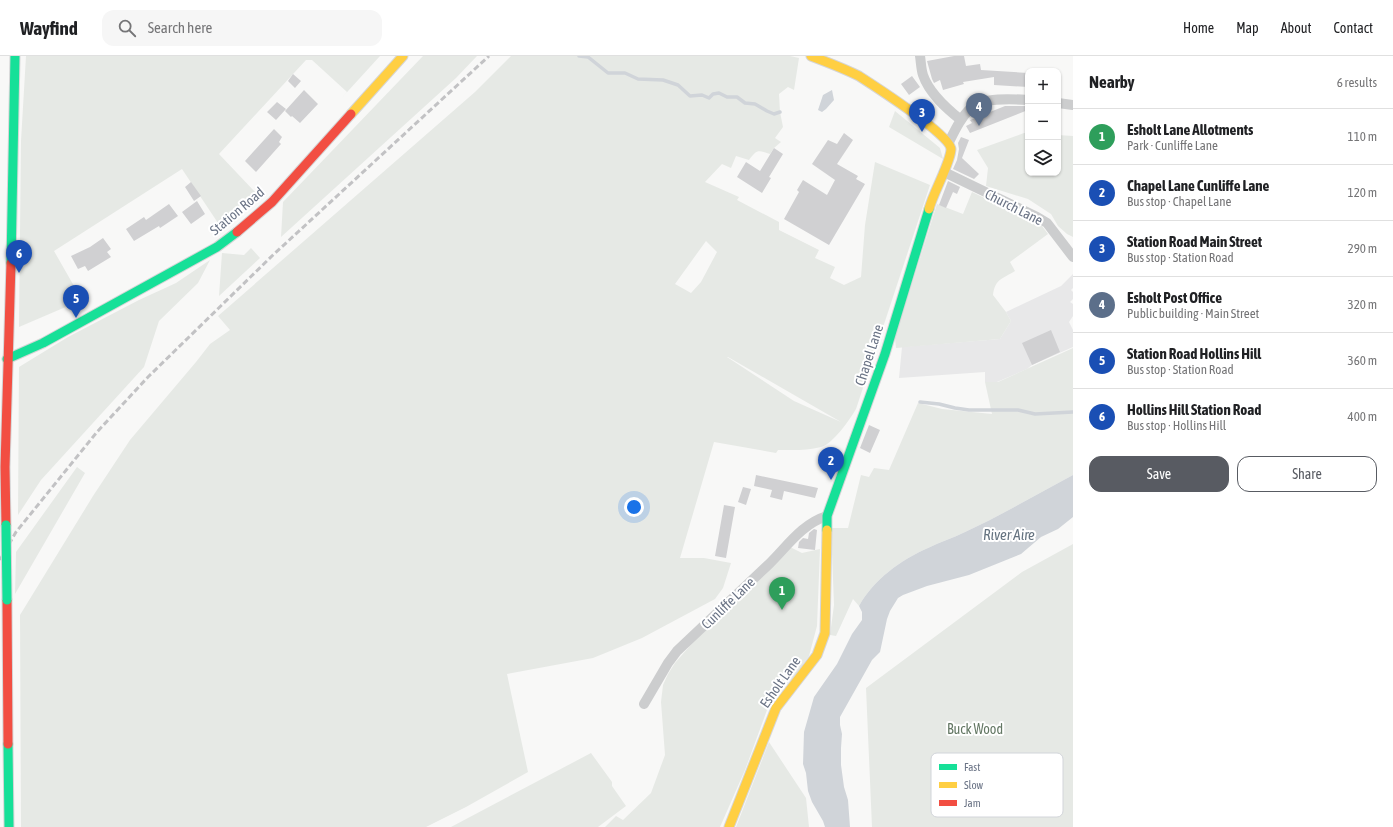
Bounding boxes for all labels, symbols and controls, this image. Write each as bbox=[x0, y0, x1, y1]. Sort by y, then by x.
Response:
search box bbox=[102, 10, 382, 46]
text: Wayfind bbox=[20, 17, 78, 39]
icon: search bbox=[116, 17, 138, 39]
text: Search here bbox=[148, 19, 212, 36]
text: Home bbox=[1183, 20, 1214, 36]
text: Map bbox=[1236, 20, 1259, 36]
text: About bbox=[1281, 20, 1312, 36]
text: Contact bbox=[1334, 20, 1373, 36]
map controls bbox=[1025, 68, 1061, 176]
button: + bbox=[1025, 68, 1061, 104]
text: Nearby bbox=[1089, 72, 1135, 92]
text: 6 results bbox=[1337, 75, 1377, 90]
pin: 4 bbox=[966, 93, 992, 126]
pin: 3 bbox=[909, 99, 935, 132]
button: − bbox=[1025, 104, 1061, 140]
text: Esholt Lane Allotments bbox=[1127, 121, 1253, 138]
text: 1 bbox=[1099, 129, 1105, 144]
text: 110 m bbox=[1348, 129, 1377, 144]
text: Park · Cunliffe Lane bbox=[1127, 138, 1218, 153]
button: layers bbox=[1025, 140, 1061, 176]
text: Chapel Lane Cunliffe Lane bbox=[1127, 177, 1269, 194]
street label: Station Road bbox=[207, 184, 267, 238]
text: 2 bbox=[1099, 185, 1105, 200]
text: 120 m bbox=[1348, 185, 1377, 200]
street label: Church Lane bbox=[982, 186, 1046, 228]
text: Bus stop · Chapel Lane bbox=[1127, 194, 1231, 209]
text: Station Road Main Street bbox=[1127, 233, 1262, 250]
pin: 6 bbox=[6, 240, 32, 273]
text: 3 bbox=[1099, 241, 1105, 256]
text: 290 m bbox=[1348, 241, 1377, 256]
text: Bus stop · Station Road bbox=[1127, 250, 1234, 265]
pin: 5 bbox=[63, 285, 89, 318]
text: Esholt Post Office bbox=[1127, 289, 1222, 306]
text: 4 bbox=[1099, 297, 1105, 312]
text: 320 m bbox=[1348, 297, 1377, 312]
text: Public building · Main Street bbox=[1127, 306, 1259, 321]
street label: Chapel Lane bbox=[852, 322, 886, 388]
text: Station Road Hollins Hill bbox=[1127, 345, 1261, 362]
text: 5 bbox=[1099, 353, 1105, 368]
text: 360 m bbox=[1348, 353, 1377, 368]
text: Bus stop · Station Road bbox=[1127, 362, 1234, 377]
text: Hollins Hill Station Road bbox=[1127, 401, 1261, 418]
text: 6 bbox=[1099, 409, 1105, 424]
text: 400 m bbox=[1348, 409, 1377, 424]
text: Bus stop · Hollins Hill bbox=[1127, 418, 1226, 433]
pin: 2 bbox=[818, 447, 844, 480]
button: Save bbox=[1089, 456, 1229, 492]
button: Share bbox=[1237, 456, 1377, 492]
your location bbox=[624, 497, 644, 517]
water label: River Aire bbox=[983, 526, 1035, 543]
street label: Cunliffe Lane bbox=[698, 574, 758, 632]
pin: 1 bbox=[769, 577, 795, 610]
street label: Esholt Lane bbox=[757, 653, 803, 711]
park label: Buck Wood bbox=[947, 721, 1003, 737]
legend bbox=[931, 753, 1063, 817]
text: Fast bbox=[964, 761, 980, 773]
text: Slow bbox=[964, 779, 983, 791]
text: Jam bbox=[964, 797, 981, 809]

